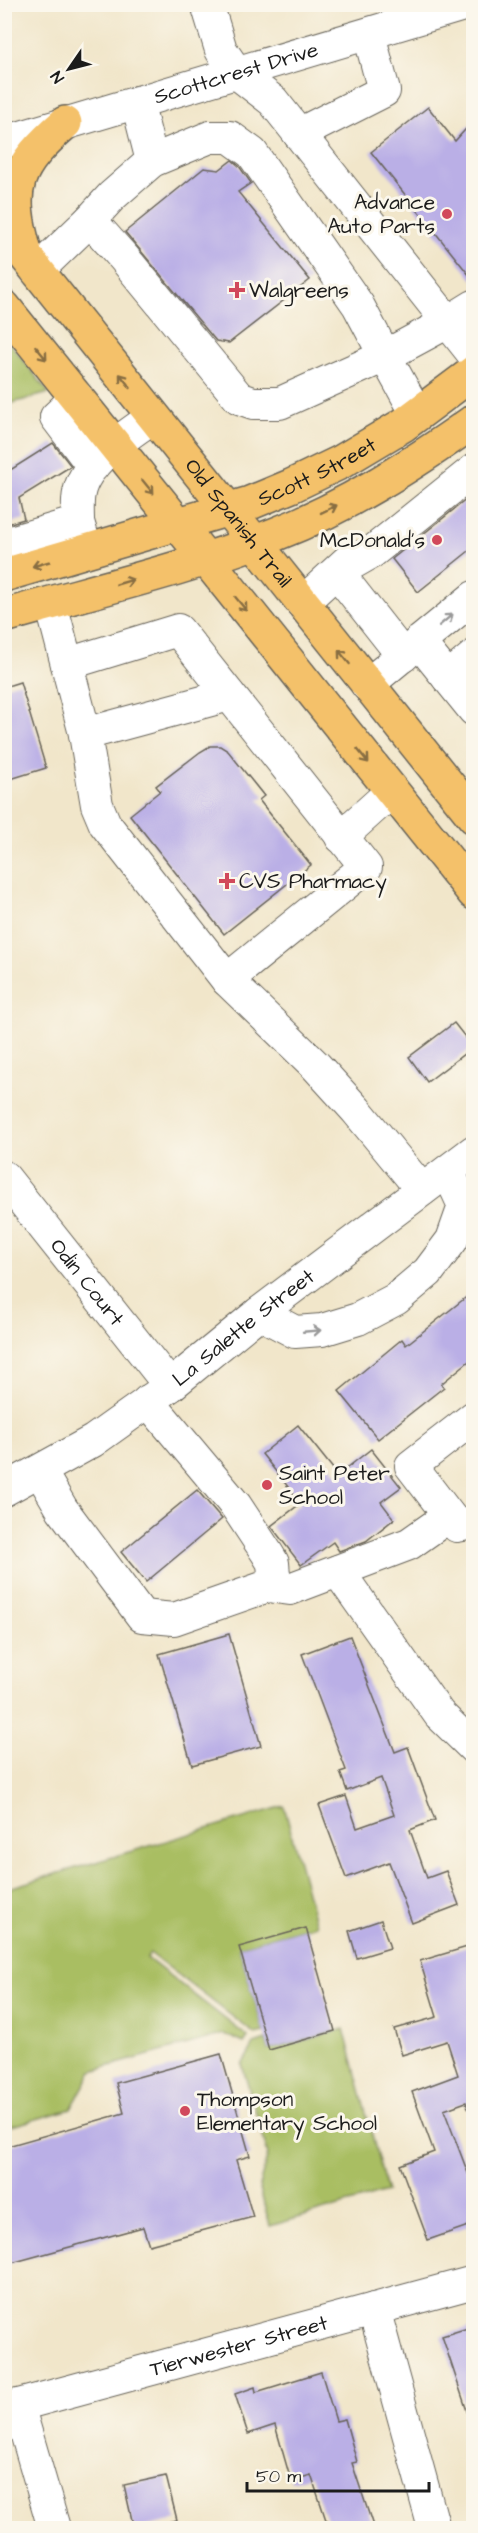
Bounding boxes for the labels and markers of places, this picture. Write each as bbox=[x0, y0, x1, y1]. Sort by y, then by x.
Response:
place label: Advance Auto Parts bbox=[327, 188, 435, 241]
marker: Advance Auto Parts bbox=[440, 207, 454, 221]
place label: Walgreens bbox=[249, 276, 349, 307]
marker: Walgreens bbox=[230, 283, 244, 297]
place label: McDonald's bbox=[320, 526, 425, 555]
marker: McDonald's bbox=[430, 533, 444, 547]
place label: CVS Pharmacy bbox=[239, 867, 387, 898]
marker: CVS Pharmacy bbox=[220, 874, 234, 888]
place label: Saint Peter School bbox=[279, 1459, 390, 1512]
marker: Saint Peter School bbox=[260, 1478, 274, 1492]
place label: Thompson Elementary School bbox=[197, 2085, 377, 2140]
marker: Thompson Elementary School bbox=[178, 2104, 192, 2118]

